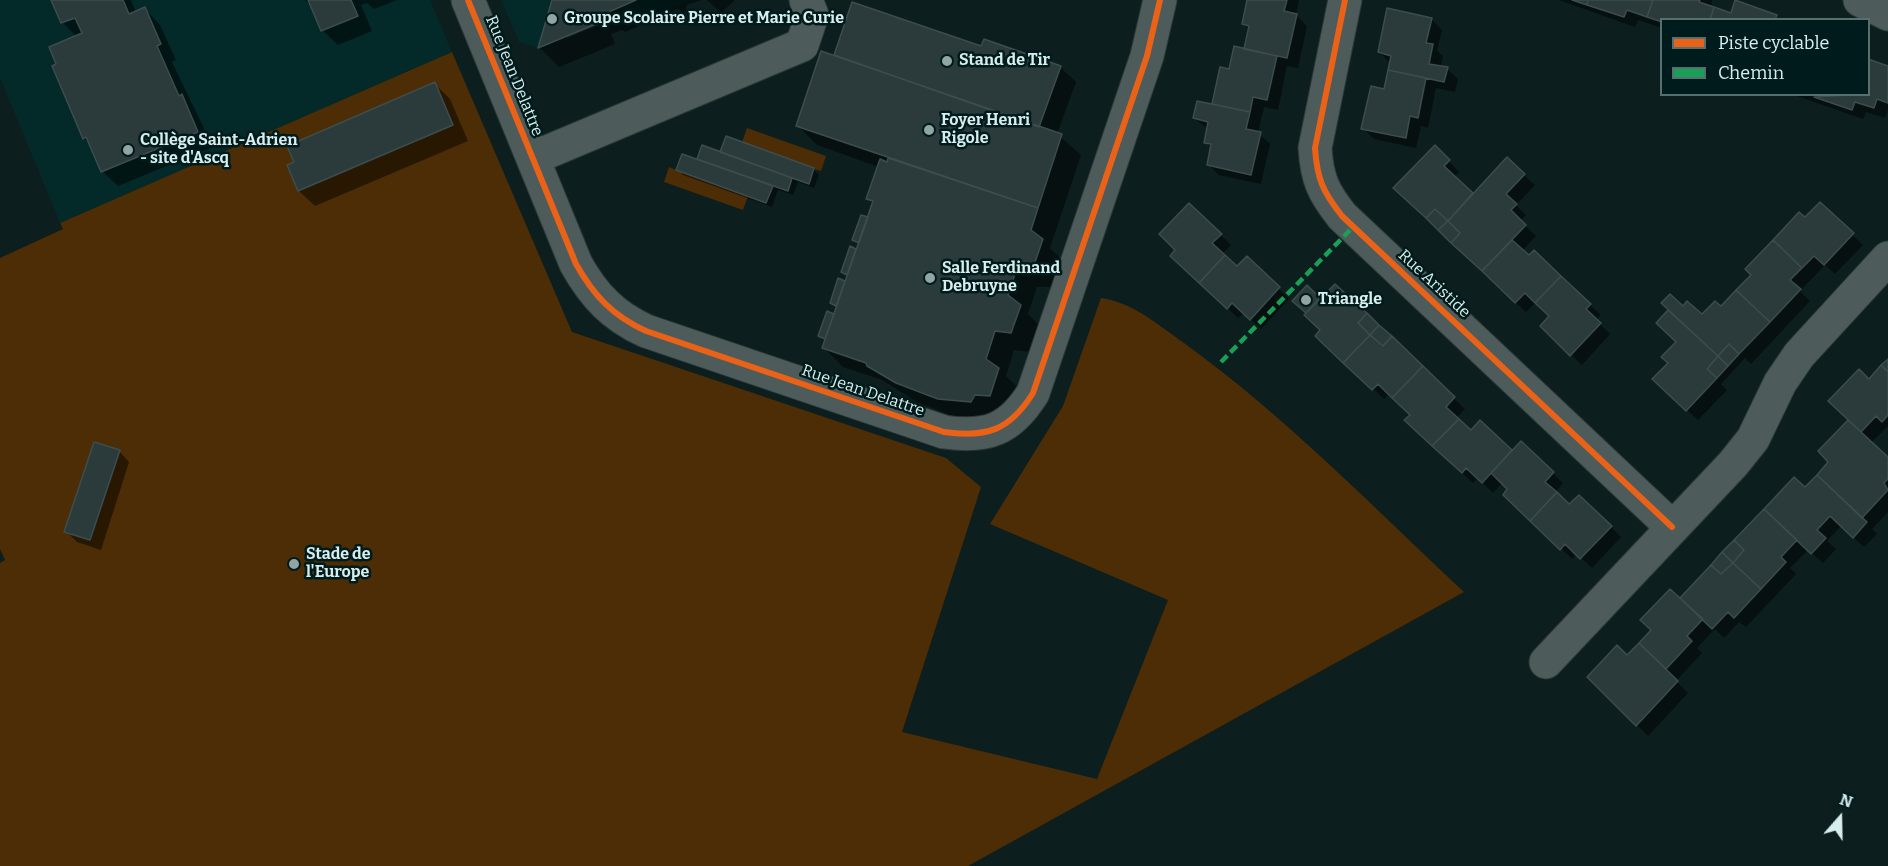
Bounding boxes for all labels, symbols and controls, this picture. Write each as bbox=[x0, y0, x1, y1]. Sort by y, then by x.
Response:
place label: Groupe Scolaire Pierre et Marie Curie bbox=[564, 9, 844, 29]
marker: Groupe Scolaire Pierre et Marie Curie bbox=[545, 12, 559, 26]
street label: Rue Jean Delattre bbox=[481, 13, 547, 139]
legend bbox=[1660, 18, 1870, 96]
text: Piste cyclable bbox=[1718, 32, 1829, 54]
place label: Stand de Tir bbox=[959, 51, 1050, 71]
marker: Stand de Tir bbox=[940, 54, 954, 68]
text: Chemin bbox=[1718, 62, 1784, 84]
place label: Foyer Henri Rigole bbox=[941, 111, 1030, 149]
marker: Foyer Henri Rigole bbox=[922, 123, 936, 137]
place label: Collège Saint-Adrien - site d'Ascq bbox=[140, 131, 298, 169]
marker: Collège Saint-Adrien - site d'Ascq bbox=[121, 143, 135, 157]
street label: Rue Aristide bbox=[1394, 246, 1474, 322]
place label: Salle Ferdinand Debruyne bbox=[942, 259, 1060, 297]
marker: Salle Ferdinand Debruyne bbox=[923, 271, 937, 285]
place label: Triangle bbox=[1318, 290, 1382, 310]
marker: Triangle bbox=[1299, 293, 1313, 307]
street label: Rue Jean Delattre bbox=[799, 361, 927, 421]
place label: Stade de l'Europe bbox=[306, 545, 370, 583]
marker: Stade de l'Europe bbox=[287, 557, 301, 571]
north arrow bbox=[1810, 788, 1870, 848]
text: N bbox=[1837, 790, 1855, 812]

